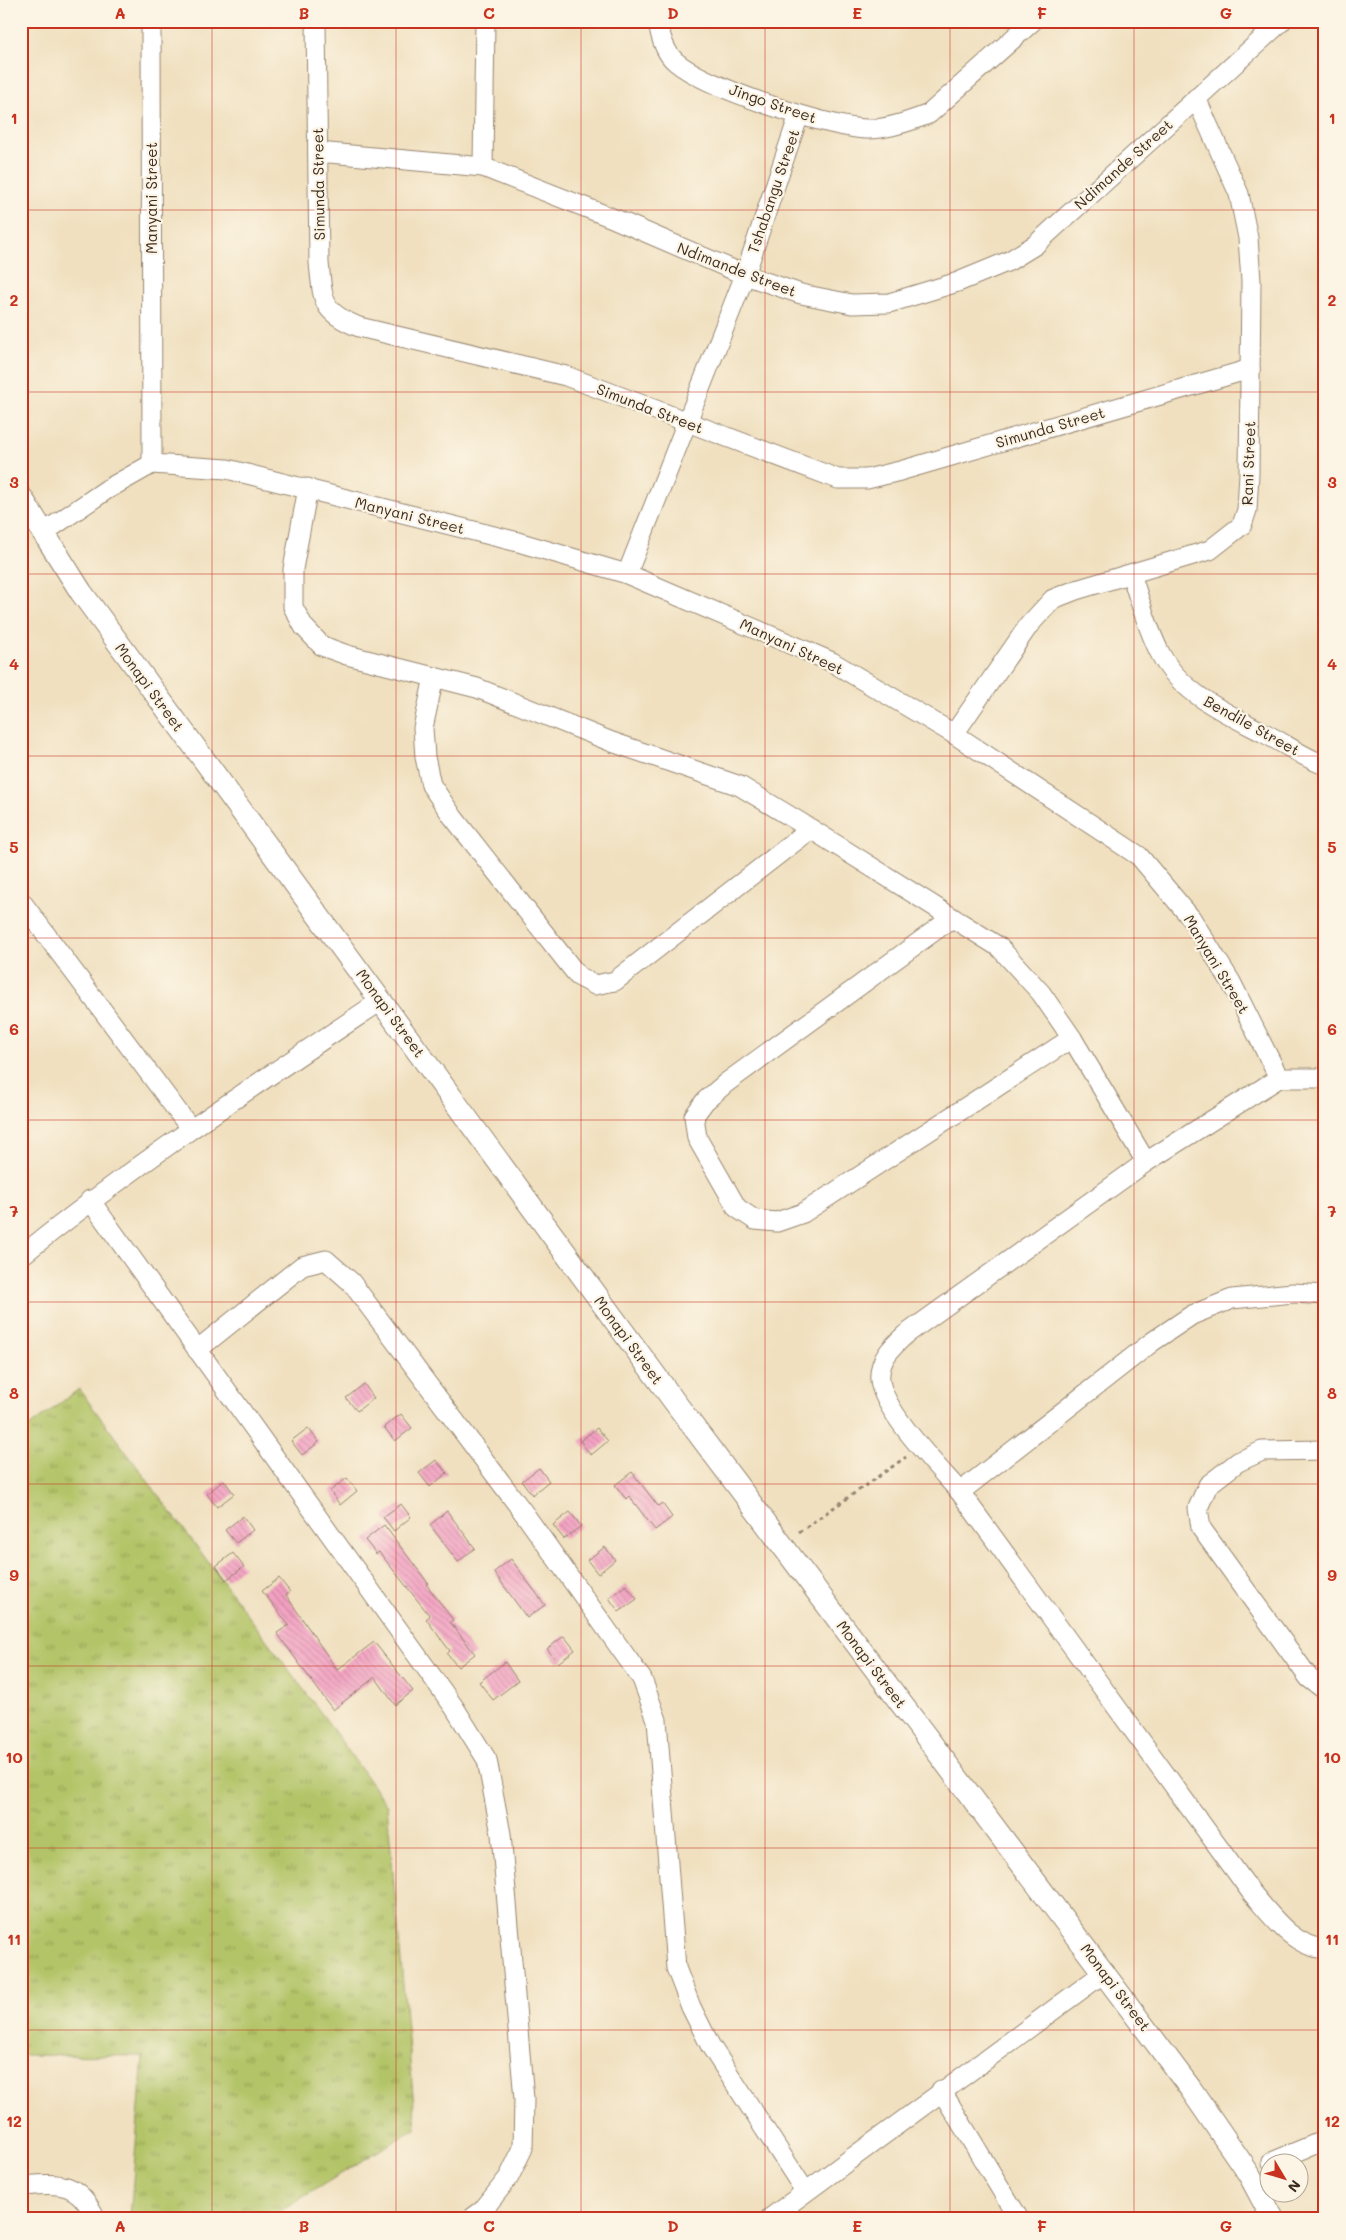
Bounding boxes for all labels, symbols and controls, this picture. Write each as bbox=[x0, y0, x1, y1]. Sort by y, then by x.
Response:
text: A bbox=[114, 2, 126, 23]
text: B bbox=[299, 2, 309, 23]
text: C bbox=[483, 2, 495, 23]
text: D bbox=[667, 2, 679, 23]
text: E bbox=[852, 2, 862, 23]
text: F bbox=[1037, 2, 1047, 23]
text: G bbox=[1220, 2, 1232, 23]
street label: Jingo Street bbox=[727, 79, 819, 127]
text: 1 bbox=[10, 107, 18, 128]
text: 1 bbox=[1328, 107, 1336, 128]
street label: Ndimande Street bbox=[1069, 114, 1177, 214]
street label: Tshabangu Street bbox=[742, 126, 804, 256]
street label: Simunda Street bbox=[307, 127, 329, 241]
street label: Manyani Street bbox=[141, 142, 161, 254]
street label: Ndimande Street bbox=[675, 237, 799, 301]
text: 2 bbox=[10, 289, 19, 310]
text: 2 bbox=[1328, 289, 1337, 310]
street label: Simunda Street bbox=[594, 378, 706, 438]
street label: Simunda Street bbox=[993, 402, 1107, 452]
street label: Rani Street bbox=[1237, 420, 1259, 506]
text: 3 bbox=[9, 471, 19, 492]
text: 3 bbox=[1327, 471, 1337, 492]
street label: Manyani Street bbox=[353, 492, 467, 538]
street label: Manyani Street bbox=[737, 613, 847, 679]
street label: Monapi Street bbox=[111, 639, 189, 735]
text: 4 bbox=[9, 653, 19, 674]
text: 4 bbox=[1327, 653, 1337, 674]
street label: Bendile Street bbox=[1201, 690, 1303, 760]
text: 5 bbox=[9, 836, 19, 857]
text: 5 bbox=[1327, 836, 1337, 857]
street label: Manyani Street bbox=[1180, 911, 1254, 1017]
street label: Monapi Street bbox=[352, 965, 430, 1061]
text: 6 bbox=[9, 1018, 19, 1039]
text: 6 bbox=[1327, 1018, 1337, 1039]
text: 7 bbox=[10, 1200, 19, 1221]
text: 7 bbox=[1328, 1200, 1337, 1221]
street label: Monapi Street bbox=[590, 1292, 668, 1388]
text: 8 bbox=[9, 1382, 19, 1403]
text: 8 bbox=[1327, 1382, 1337, 1403]
text: 9 bbox=[9, 1564, 19, 1585]
text: 9 bbox=[1327, 1564, 1337, 1585]
street label: Monapi Street bbox=[832, 1616, 912, 1712]
text: 10 bbox=[5, 1746, 23, 1767]
text: 10 bbox=[1323, 1746, 1341, 1767]
text: 11 bbox=[7, 1928, 21, 1949]
text: 11 bbox=[1325, 1928, 1339, 1949]
street label: Monapi Street bbox=[1076, 1939, 1156, 2035]
text: 12 bbox=[6, 2110, 22, 2131]
text: 12 bbox=[1324, 2110, 1340, 2131]
north arrow bbox=[1258, 2152, 1308, 2202]
text: N bbox=[1284, 2176, 1305, 2196]
text: A bbox=[114, 2215, 126, 2236]
text: B bbox=[299, 2215, 309, 2236]
text: C bbox=[483, 2215, 495, 2236]
text: D bbox=[667, 2215, 679, 2236]
text: E bbox=[852, 2215, 862, 2236]
text: F bbox=[1037, 2215, 1047, 2236]
text: G bbox=[1220, 2215, 1232, 2236]

